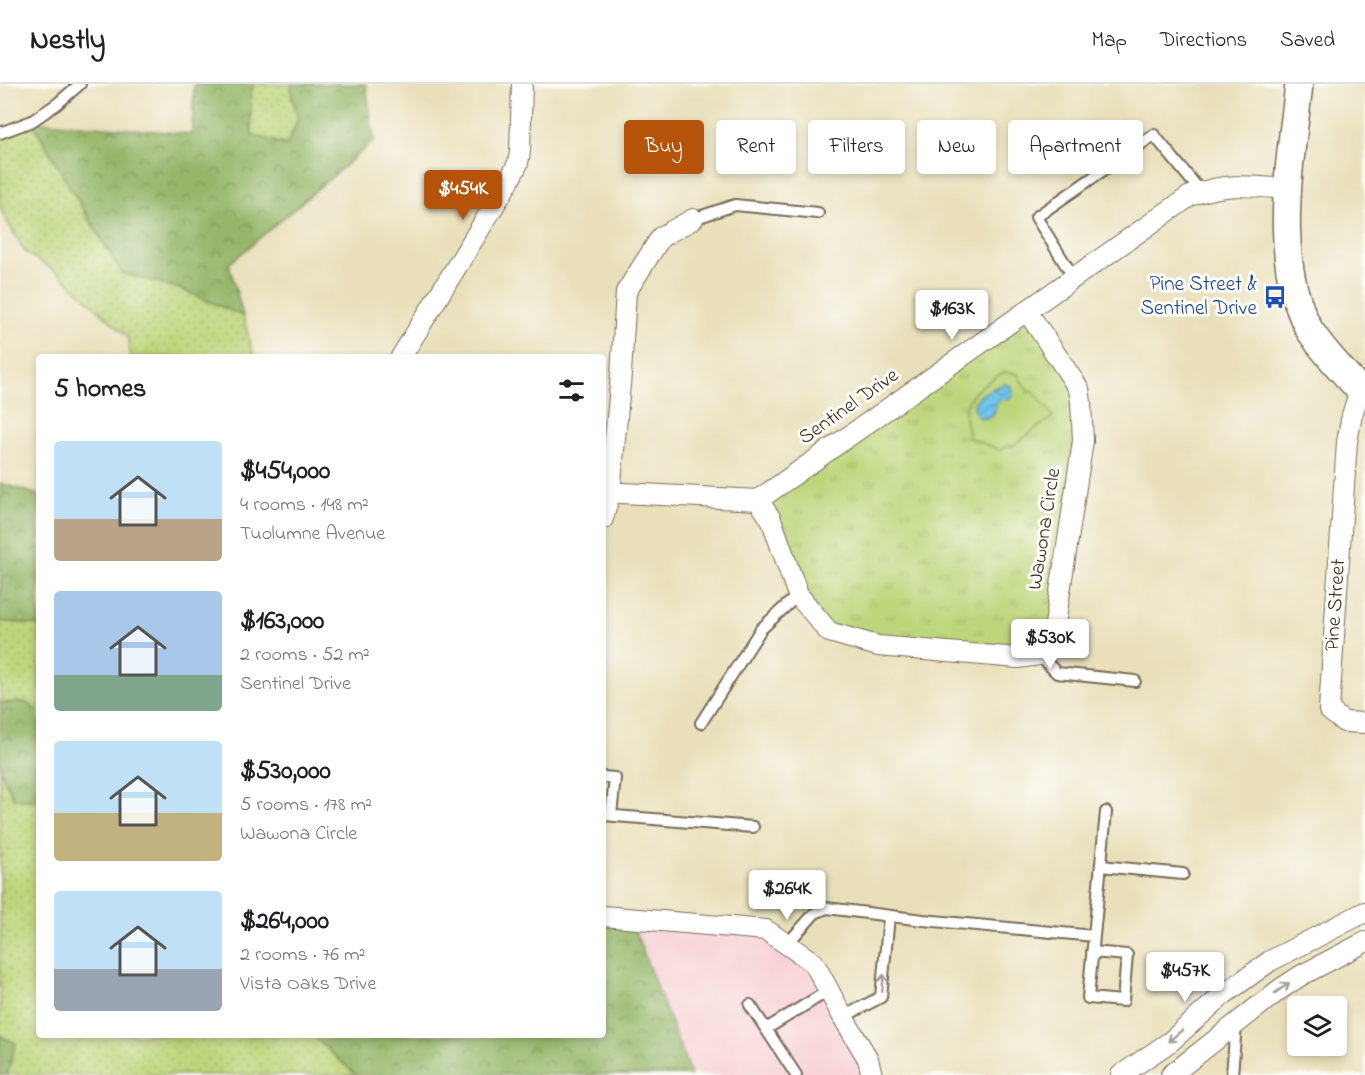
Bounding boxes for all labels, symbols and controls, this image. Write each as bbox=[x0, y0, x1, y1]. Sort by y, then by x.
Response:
text: Nestly bbox=[30, 21, 105, 62]
text: Map bbox=[1091, 26, 1127, 56]
text: Directions bbox=[1160, 26, 1247, 56]
text: Saved bbox=[1280, 26, 1335, 56]
chip: Buy bbox=[624, 120, 704, 174]
chip: Rent bbox=[716, 120, 796, 174]
chip: Filters bbox=[808, 120, 905, 174]
chip: New bbox=[917, 120, 996, 174]
chip: Apartment bbox=[1008, 120, 1143, 174]
pin: $454K bbox=[421, 170, 505, 221]
text: $454K bbox=[438, 175, 488, 204]
place label: Pine Street & Sentinel Drive bbox=[1141, 270, 1258, 324]
bus stop icon: Pine Street & Sentinel Drive bbox=[1262, 284, 1288, 310]
pin: $163K bbox=[910, 290, 994, 341]
text: $163K bbox=[929, 295, 975, 324]
street label: Sentinel Drive bbox=[793, 361, 906, 453]
text: 5 homes bbox=[54, 371, 146, 409]
icon: filters bbox=[555, 374, 588, 407]
text: $454,000 bbox=[240, 453, 330, 491]
icon: home bbox=[102, 465, 174, 537]
street label: Wawona Circle bbox=[1021, 465, 1070, 592]
text: 4 rooms · 148 m² bbox=[240, 491, 369, 520]
text: Tuolumne Avenue bbox=[240, 520, 385, 549]
street label: Pine Street bbox=[1318, 558, 1354, 652]
text: $163,000 bbox=[240, 603, 324, 641]
icon: home bbox=[102, 615, 174, 687]
pin: $530K bbox=[1008, 619, 1092, 670]
text: $530K bbox=[1025, 624, 1075, 653]
text: 2 rooms · 52 m² bbox=[240, 641, 370, 670]
text: Sentinel Drive bbox=[240, 670, 351, 699]
text: $530,000 bbox=[240, 753, 331, 791]
icon: home bbox=[102, 765, 174, 837]
text: 5 rooms · 178 m² bbox=[240, 791, 372, 820]
text: Wawona Circle bbox=[240, 820, 357, 849]
pin: $264K bbox=[745, 870, 829, 921]
text: $264K bbox=[763, 875, 811, 904]
text: $264,000 bbox=[240, 903, 329, 941]
icon: home bbox=[102, 915, 174, 987]
text: 2 rooms · 76 m² bbox=[240, 941, 365, 970]
pin: $457K bbox=[1143, 952, 1227, 1003]
text: $457K bbox=[1160, 957, 1210, 986]
text: Vista Oaks Drive bbox=[240, 970, 376, 999]
one-way arrow bbox=[878, 973, 889, 993]
one-way arrow bbox=[1274, 982, 1290, 994]
map controls bbox=[1287, 996, 1347, 1056]
button: layers bbox=[1287, 996, 1347, 1056]
one-way arrow bbox=[1167, 1030, 1183, 1043]

